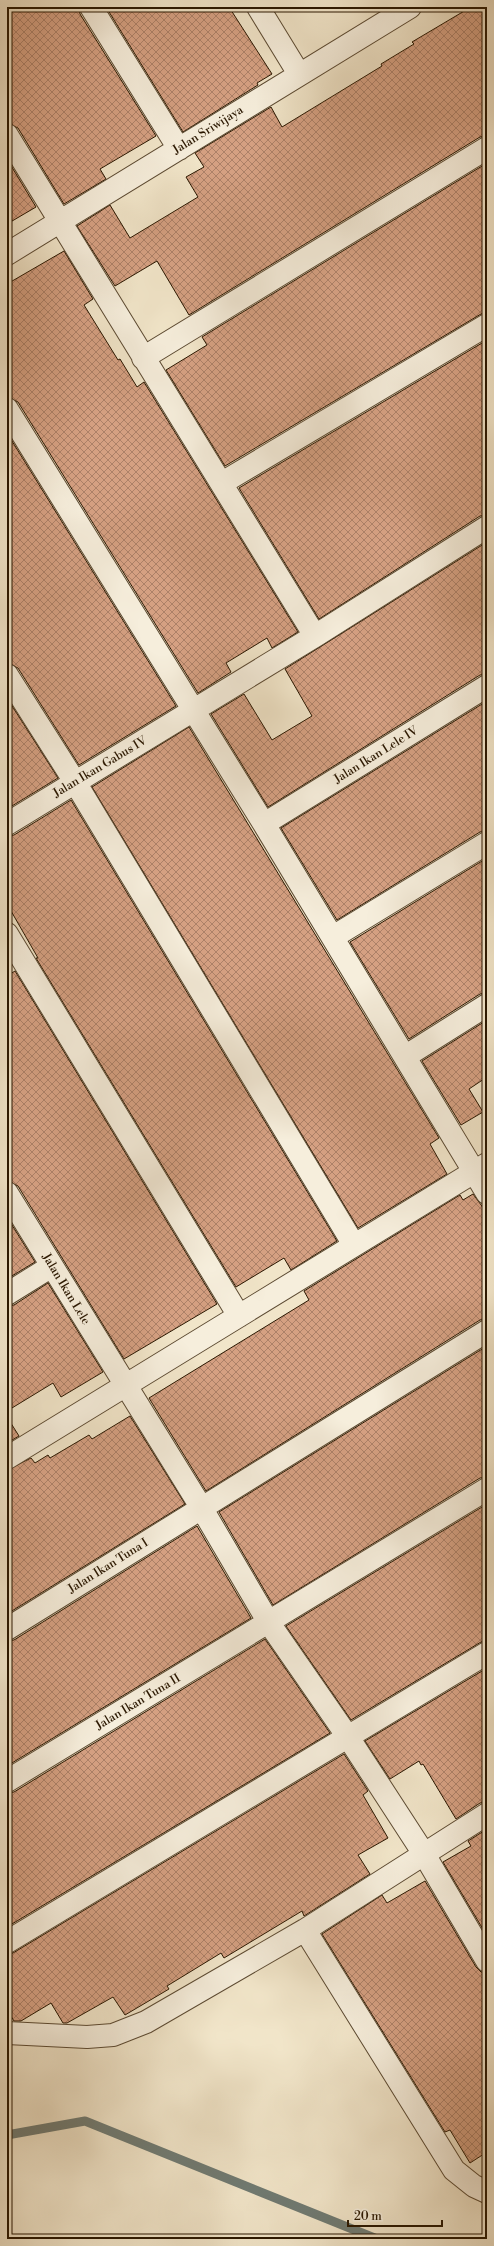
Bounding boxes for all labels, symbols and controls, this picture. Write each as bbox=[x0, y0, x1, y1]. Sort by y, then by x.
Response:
street label: Jalan Sriwijaya bbox=[169, 102, 247, 158]
street label: Jalan Ikan Lele IV bbox=[330, 723, 421, 787]
street label: Jalan Ikan Gabus IV bbox=[50, 733, 150, 801]
street label: Jalan Ikan Lele bbox=[38, 1250, 93, 1328]
street label: Jalan Ikan Tuna I bbox=[64, 1535, 151, 1597]
street label: Jalan Ikan Tuna II bbox=[92, 1671, 184, 1734]
scale bar bbox=[348, 2202, 442, 2228]
text: 20 m bbox=[354, 2209, 382, 2224]

